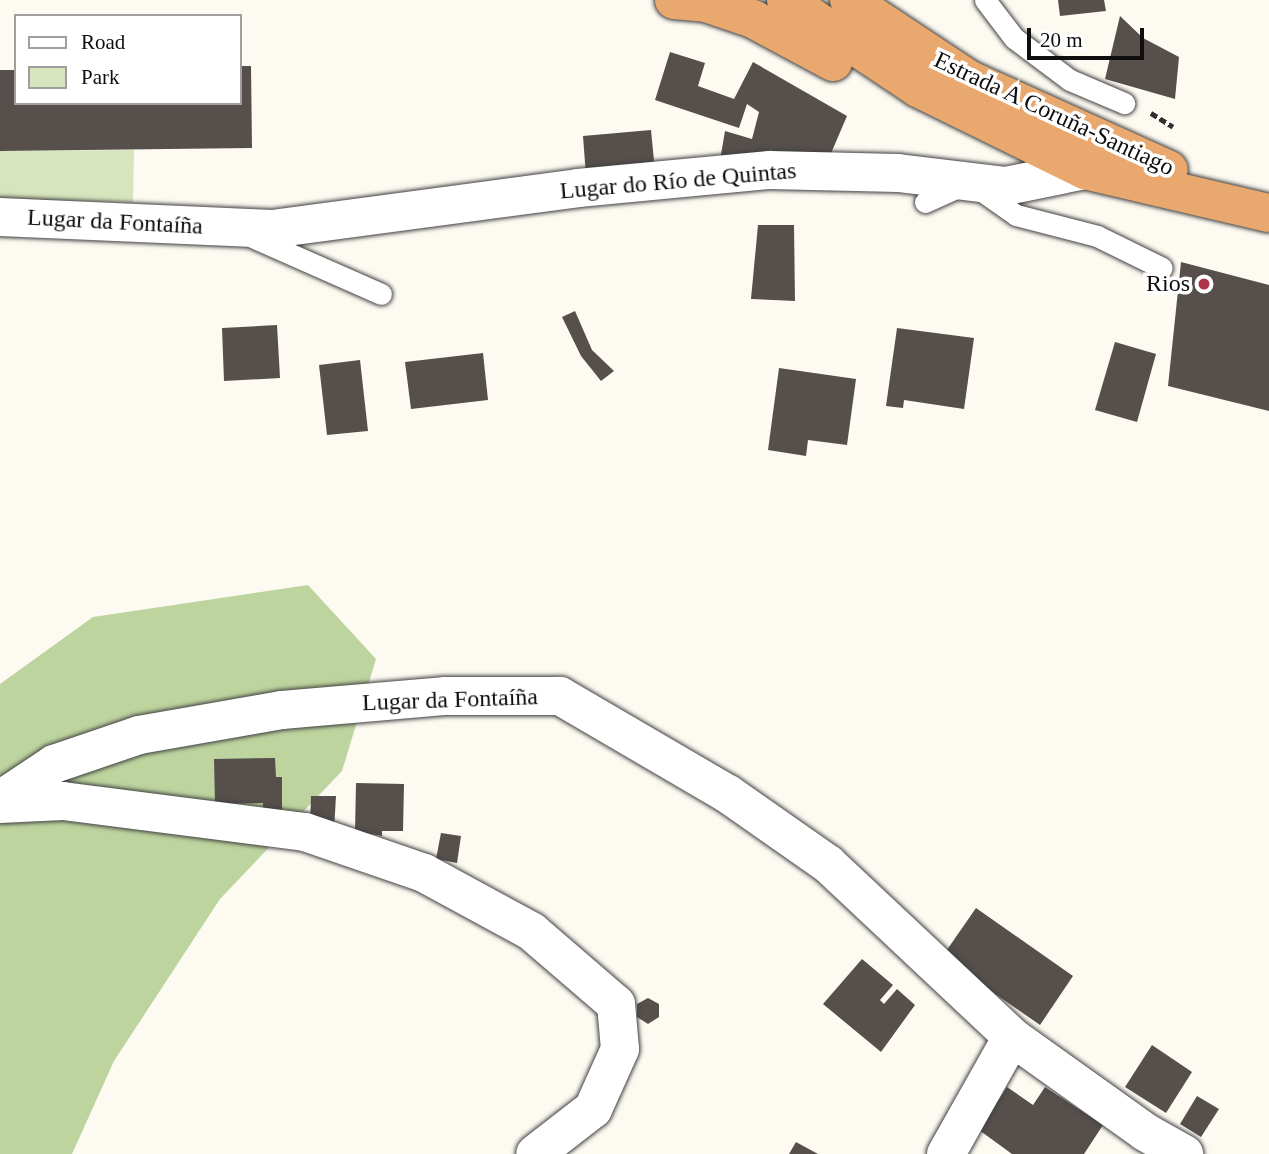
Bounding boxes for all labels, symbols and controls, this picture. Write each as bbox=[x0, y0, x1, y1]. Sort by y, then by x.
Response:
legend bbox=[14, 14, 242, 105]
scale bar bbox=[1031, 14, 1148, 58]
text: 20 m bbox=[1040, 28, 1083, 52]
text: Road bbox=[81, 30, 125, 54]
street label: Estrada A Coruña-Santiago bbox=[928, 45, 1180, 183]
text: Park bbox=[81, 65, 120, 89]
street label: Lugar do Río de Quintas bbox=[559, 156, 797, 206]
street label: Lugar da Fontaíña bbox=[26, 203, 204, 241]
place label: Rios bbox=[1146, 270, 1190, 298]
marker: Rios bbox=[1196, 276, 1212, 292]
street label: Lugar da Fontaíña bbox=[362, 683, 538, 717]

